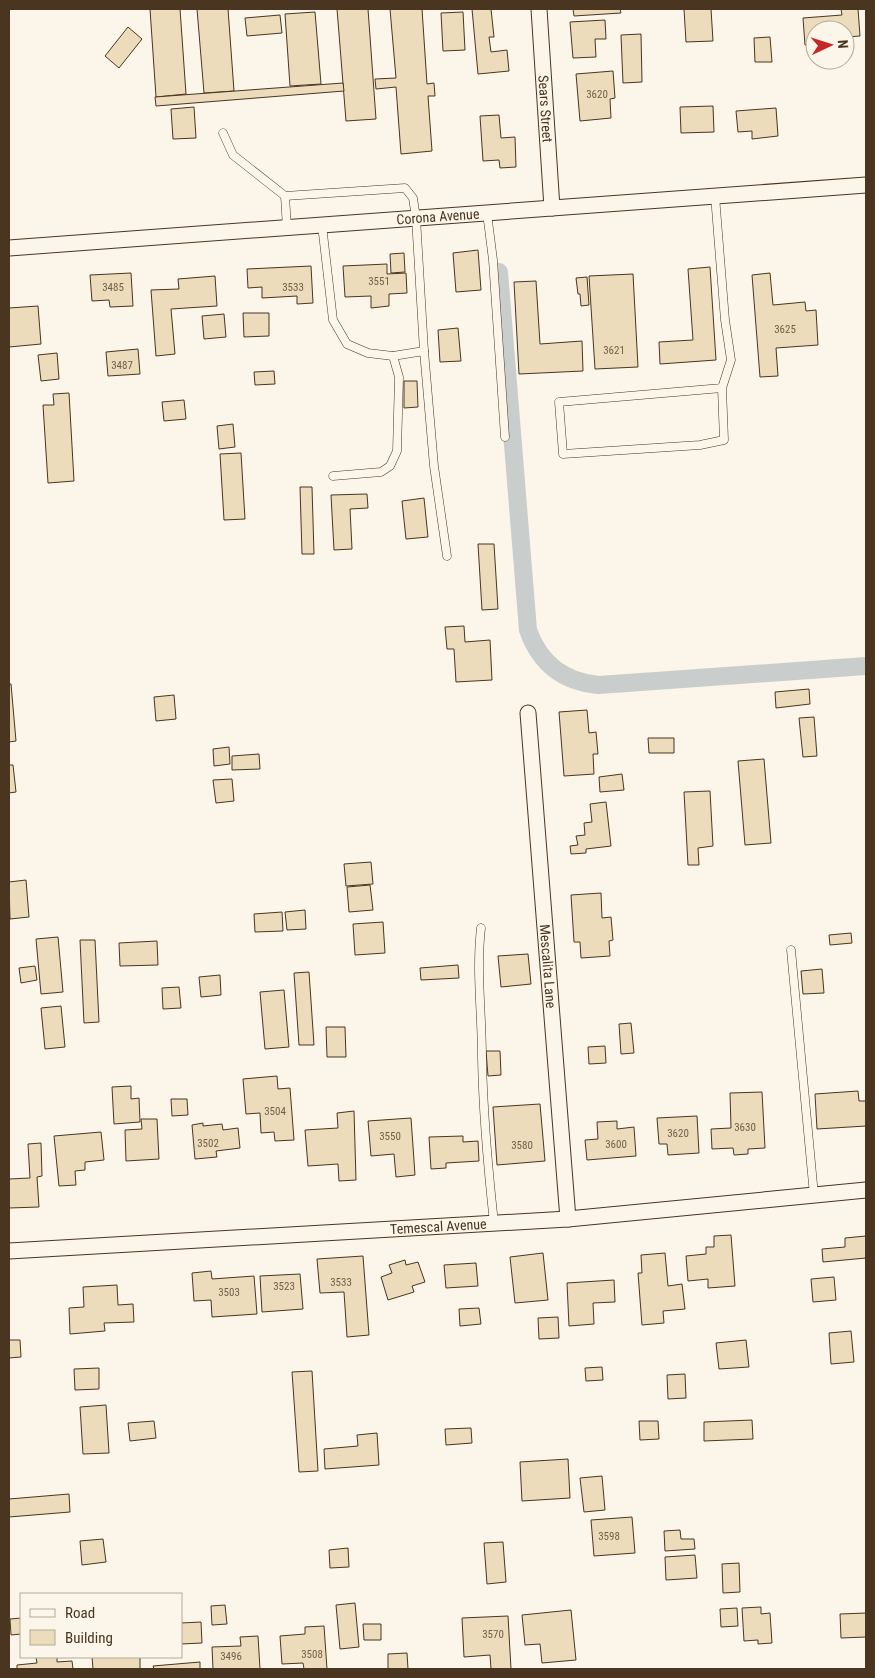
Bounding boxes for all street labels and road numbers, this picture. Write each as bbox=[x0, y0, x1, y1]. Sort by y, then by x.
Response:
street label: Sears Street bbox=[535, 75, 556, 143]
street label: Corona Avenue bbox=[396, 205, 480, 228]
street label: Mescalita Lane bbox=[537, 924, 559, 1009]
street label: Temescal Avenue bbox=[390, 1216, 487, 1237]

